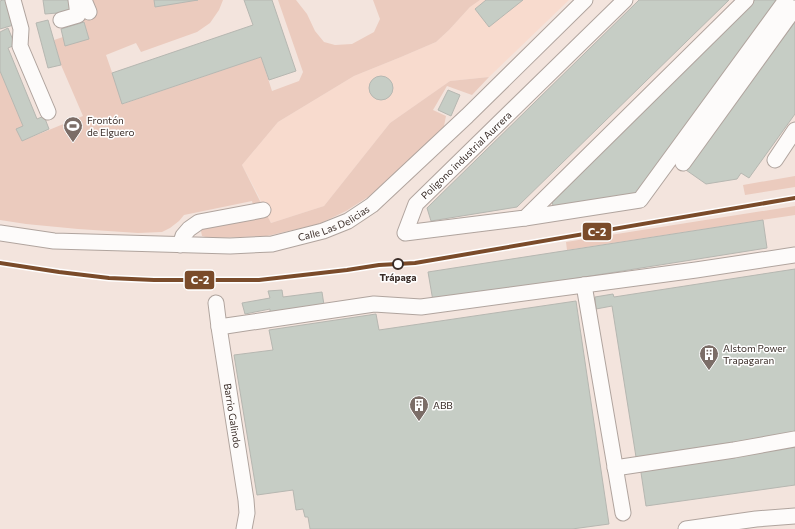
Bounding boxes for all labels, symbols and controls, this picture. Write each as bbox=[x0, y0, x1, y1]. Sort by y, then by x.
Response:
street label: Poligono industrial Aurrera bbox=[418, 109, 514, 201]
place label: Frontón de Elguero bbox=[87, 114, 135, 138]
sports icon: Frontón de Elguero bbox=[62, 115, 84, 143]
street label: Calle Las Delicias bbox=[297, 202, 372, 243]
line badge: C-2 bbox=[582, 222, 612, 241]
text: C-2 bbox=[588, 225, 606, 238]
marker: Trápaga bbox=[392, 258, 404, 270]
line badge: C-2 bbox=[184, 270, 215, 290]
place label: Trápaga bbox=[380, 271, 417, 283]
text: C-2 bbox=[191, 273, 209, 286]
place label: Alstom Power Trapagaran bbox=[723, 342, 787, 366]
building icon: Alstom Power Trapagaran bbox=[698, 343, 720, 371]
street label: Barrio Galindo bbox=[222, 383, 244, 449]
building icon: ABB bbox=[408, 394, 430, 422]
place label: ABB bbox=[433, 399, 453, 411]

